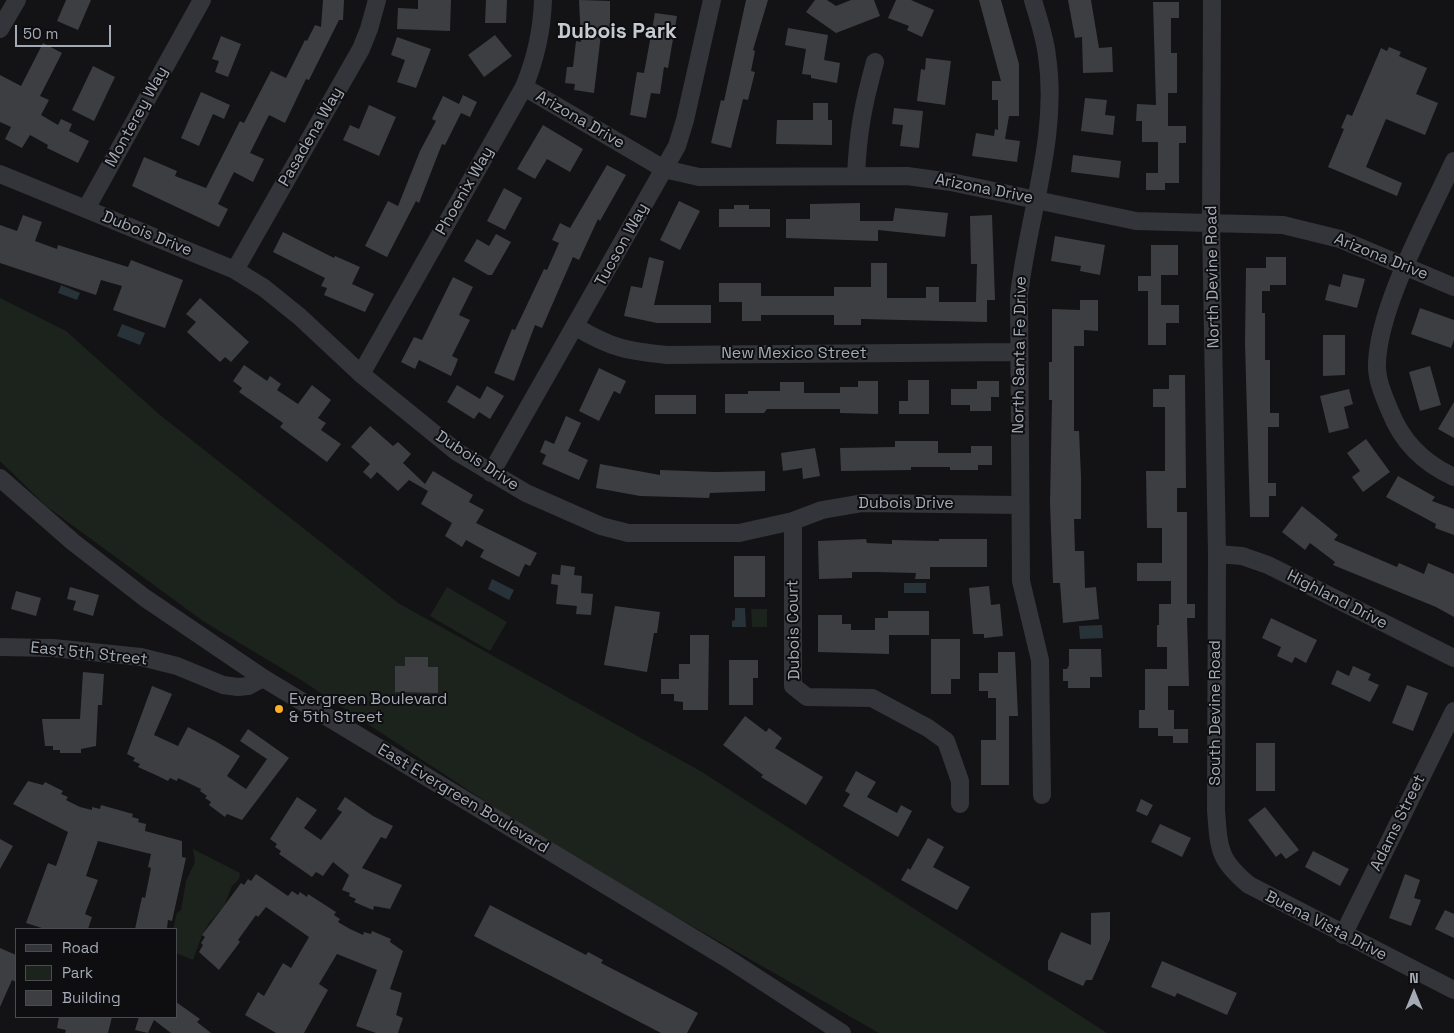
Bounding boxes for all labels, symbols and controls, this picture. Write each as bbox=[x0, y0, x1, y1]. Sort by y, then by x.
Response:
scale bar bbox=[18, 15, 114, 47]
district label: Dubois Park bbox=[557, 19, 677, 45]
text: 50 m bbox=[23, 24, 58, 43]
street label: Monterey Way bbox=[102, 64, 172, 170]
street label: Pasadena Way bbox=[275, 84, 347, 190]
street label: Arizona Drive bbox=[532, 87, 628, 153]
street label: Phoenix Way bbox=[432, 143, 498, 239]
street label: Arizona Drive bbox=[933, 170, 1035, 208]
street label: Tucson Way bbox=[591, 200, 653, 290]
street label: North Devine Road bbox=[1202, 205, 1224, 349]
street label: Dubois Drive bbox=[99, 207, 195, 261]
street label: Arizona Drive bbox=[1331, 229, 1431, 285]
street label: North Santa Fe Drive bbox=[1009, 276, 1031, 434]
street label: New Mexico Street bbox=[721, 344, 867, 364]
street label: Dubois Drive bbox=[432, 427, 522, 495]
street label: Dubois Drive bbox=[858, 494, 954, 514]
street label: Highland Drive bbox=[1284, 566, 1390, 634]
street label: Dubois Court bbox=[784, 580, 804, 680]
street label: East 5th Street bbox=[30, 638, 148, 670]
street label: South Devine Road bbox=[1206, 640, 1226, 786]
place label: Evergreen Boulevard & 5th Street bbox=[289, 690, 447, 728]
marker: Evergreen Boulevard & 5th Street bbox=[273, 703, 285, 715]
street label: East Evergreen Boulevard bbox=[374, 740, 552, 858]
street label: Adams Street bbox=[1366, 772, 1430, 874]
street label: Buena Vista Drive bbox=[1262, 887, 1390, 965]
legend bbox=[15, 928, 178, 1018]
text: Road bbox=[62, 938, 99, 957]
text: Park bbox=[62, 963, 93, 982]
north arrow bbox=[1389, 968, 1439, 1018]
text: N bbox=[1409, 969, 1419, 987]
text: Building bbox=[62, 988, 121, 1007]

